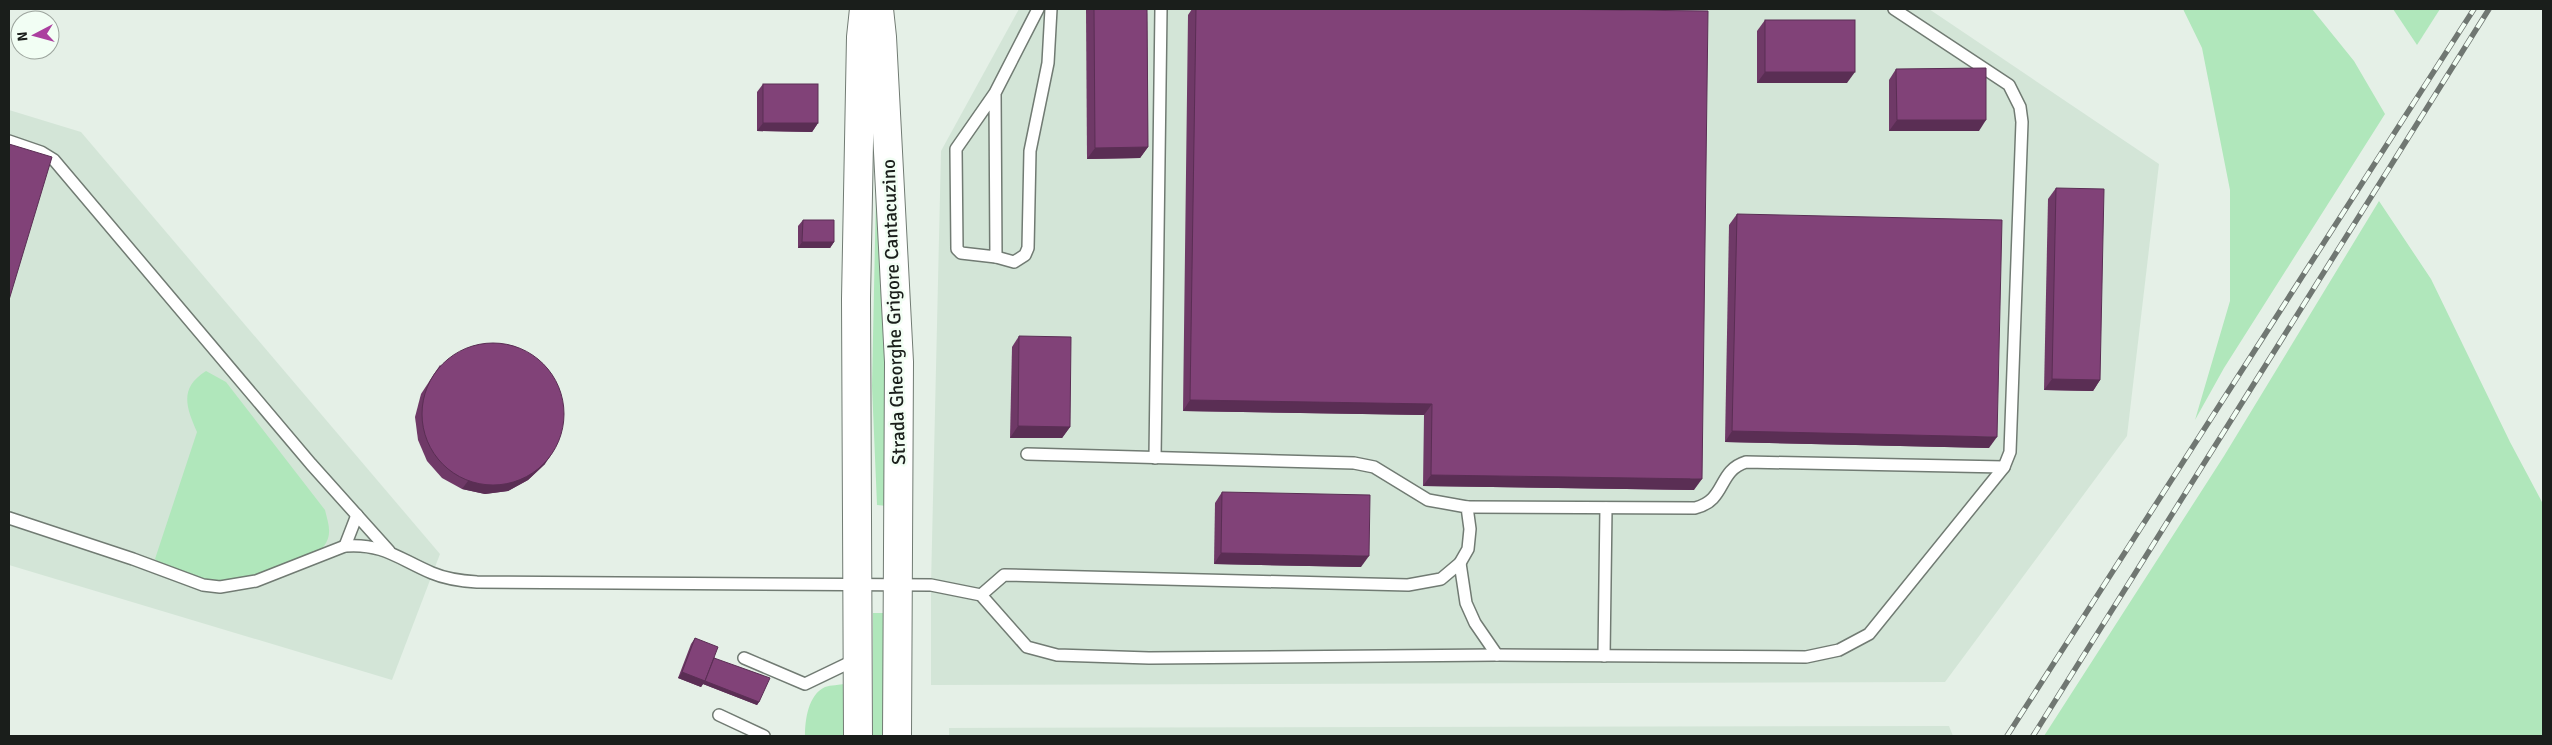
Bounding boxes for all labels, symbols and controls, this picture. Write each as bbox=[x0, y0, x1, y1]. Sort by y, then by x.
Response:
north arrow bbox=[10, 10, 60, 60]
text: N bbox=[14, 31, 32, 42]
street label: Strada Gheorghe Grigore Cantacuzino bbox=[877, 159, 911, 465]

